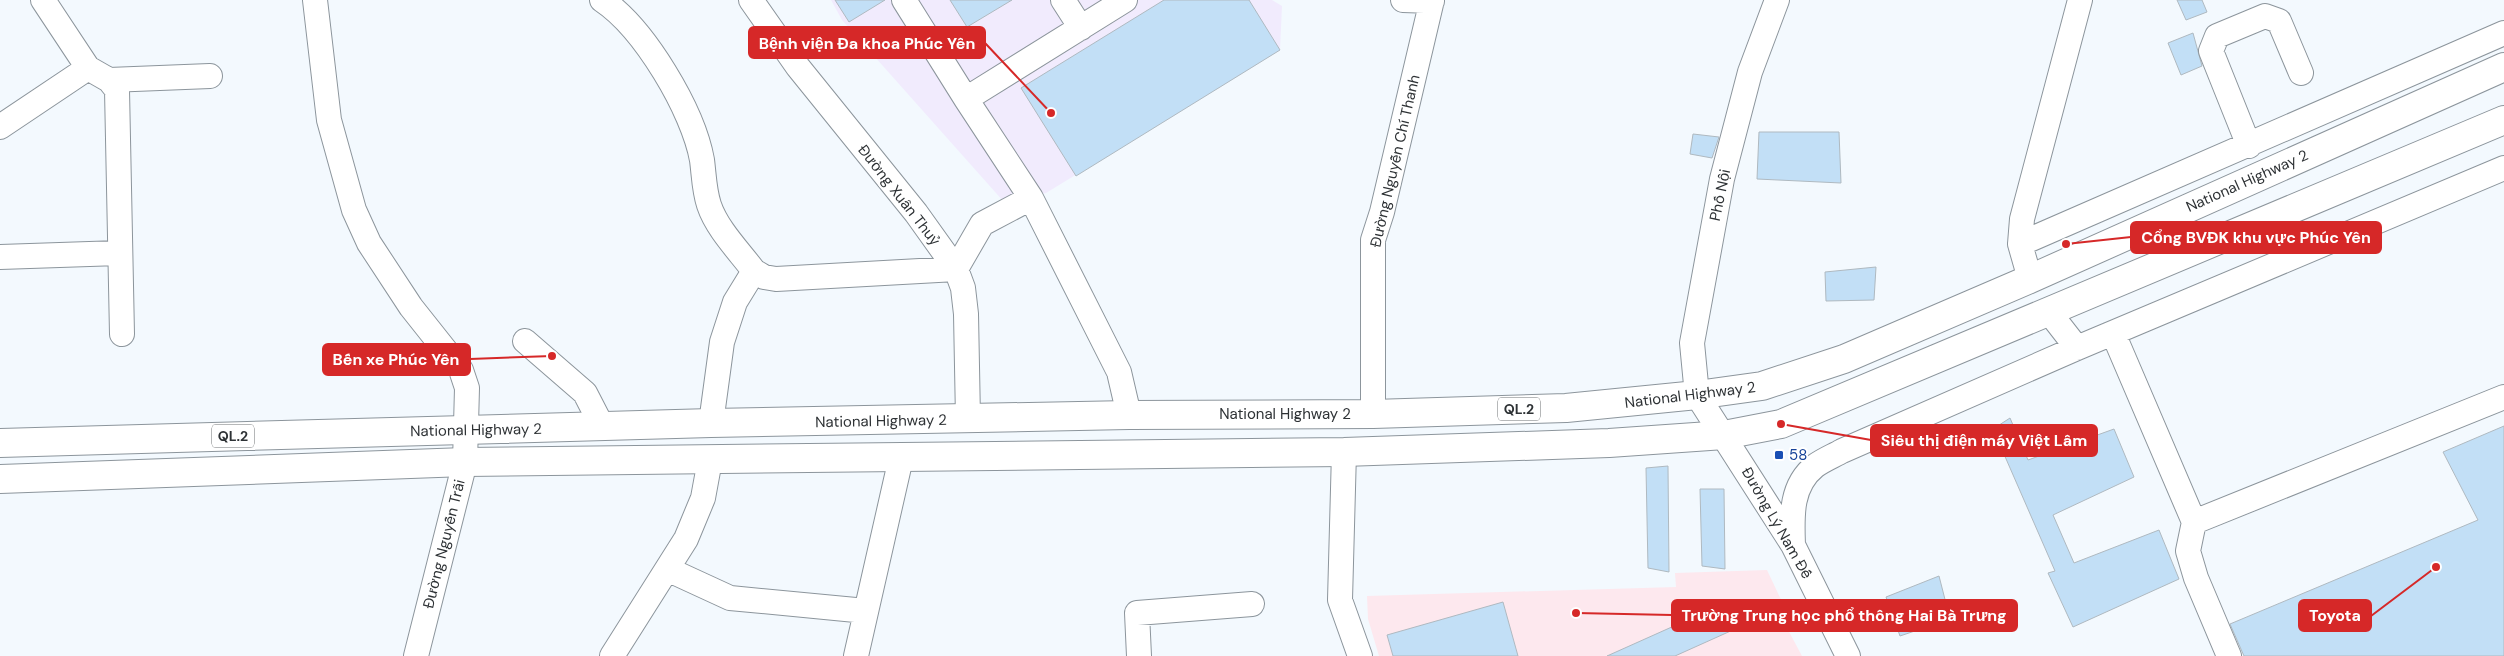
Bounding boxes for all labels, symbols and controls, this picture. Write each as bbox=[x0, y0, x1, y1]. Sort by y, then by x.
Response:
callout: Bệnh viện Đa khoa Phúc Yên bbox=[749, 27, 985, 58]
text: Bệnh viện Đa khoa Phúc Yên bbox=[759, 33, 975, 54]
street label: Đường Nguyễn Chí Thanh bbox=[1365, 73, 1425, 249]
street label: Đường Xuân Thuỷ bbox=[853, 141, 945, 250]
street label: National Highway 2 bbox=[2183, 145, 2311, 217]
street label: Phố Nội bbox=[1705, 167, 1735, 223]
callout: Cổng BVĐK khu vực Phúc Yên bbox=[2131, 222, 2381, 253]
text: Cổng BVĐK khu vực Phúc Yên bbox=[2141, 227, 2371, 248]
callout: Bến xe Phúc Yên bbox=[323, 344, 470, 375]
text: Bến xe Phúc Yên bbox=[333, 349, 459, 370]
street label: National Highway 2 bbox=[1623, 377, 1757, 413]
road number: QL.2 bbox=[1498, 398, 1540, 420]
street label: National Highway 2 bbox=[1219, 404, 1351, 424]
street label: National Highway 2 bbox=[815, 410, 947, 432]
street label: National Highway 2 bbox=[410, 419, 542, 441]
road number: QL.2 bbox=[212, 424, 254, 448]
callout: Siêu thị điện máy Việt Lâm bbox=[1871, 425, 2097, 456]
text: Siêu thị điện máy Việt Lâm bbox=[1881, 430, 2087, 451]
place label: 58 bbox=[1789, 445, 1807, 465]
marker: 58 bbox=[1773, 449, 1785, 461]
street label: Đường Lý Nam Đế bbox=[1737, 464, 1817, 582]
street label: Đường Nguyễn Trãi bbox=[418, 477, 470, 611]
callout: Trường Trung học phổ thông Hai Bà Trưng bbox=[1672, 600, 2017, 631]
callout: Toyota bbox=[2299, 600, 2371, 631]
text: Trường Trung học phổ thông Hai Bà Trưng bbox=[1681, 605, 2007, 626]
text: Toyota bbox=[2309, 605, 2361, 626]

